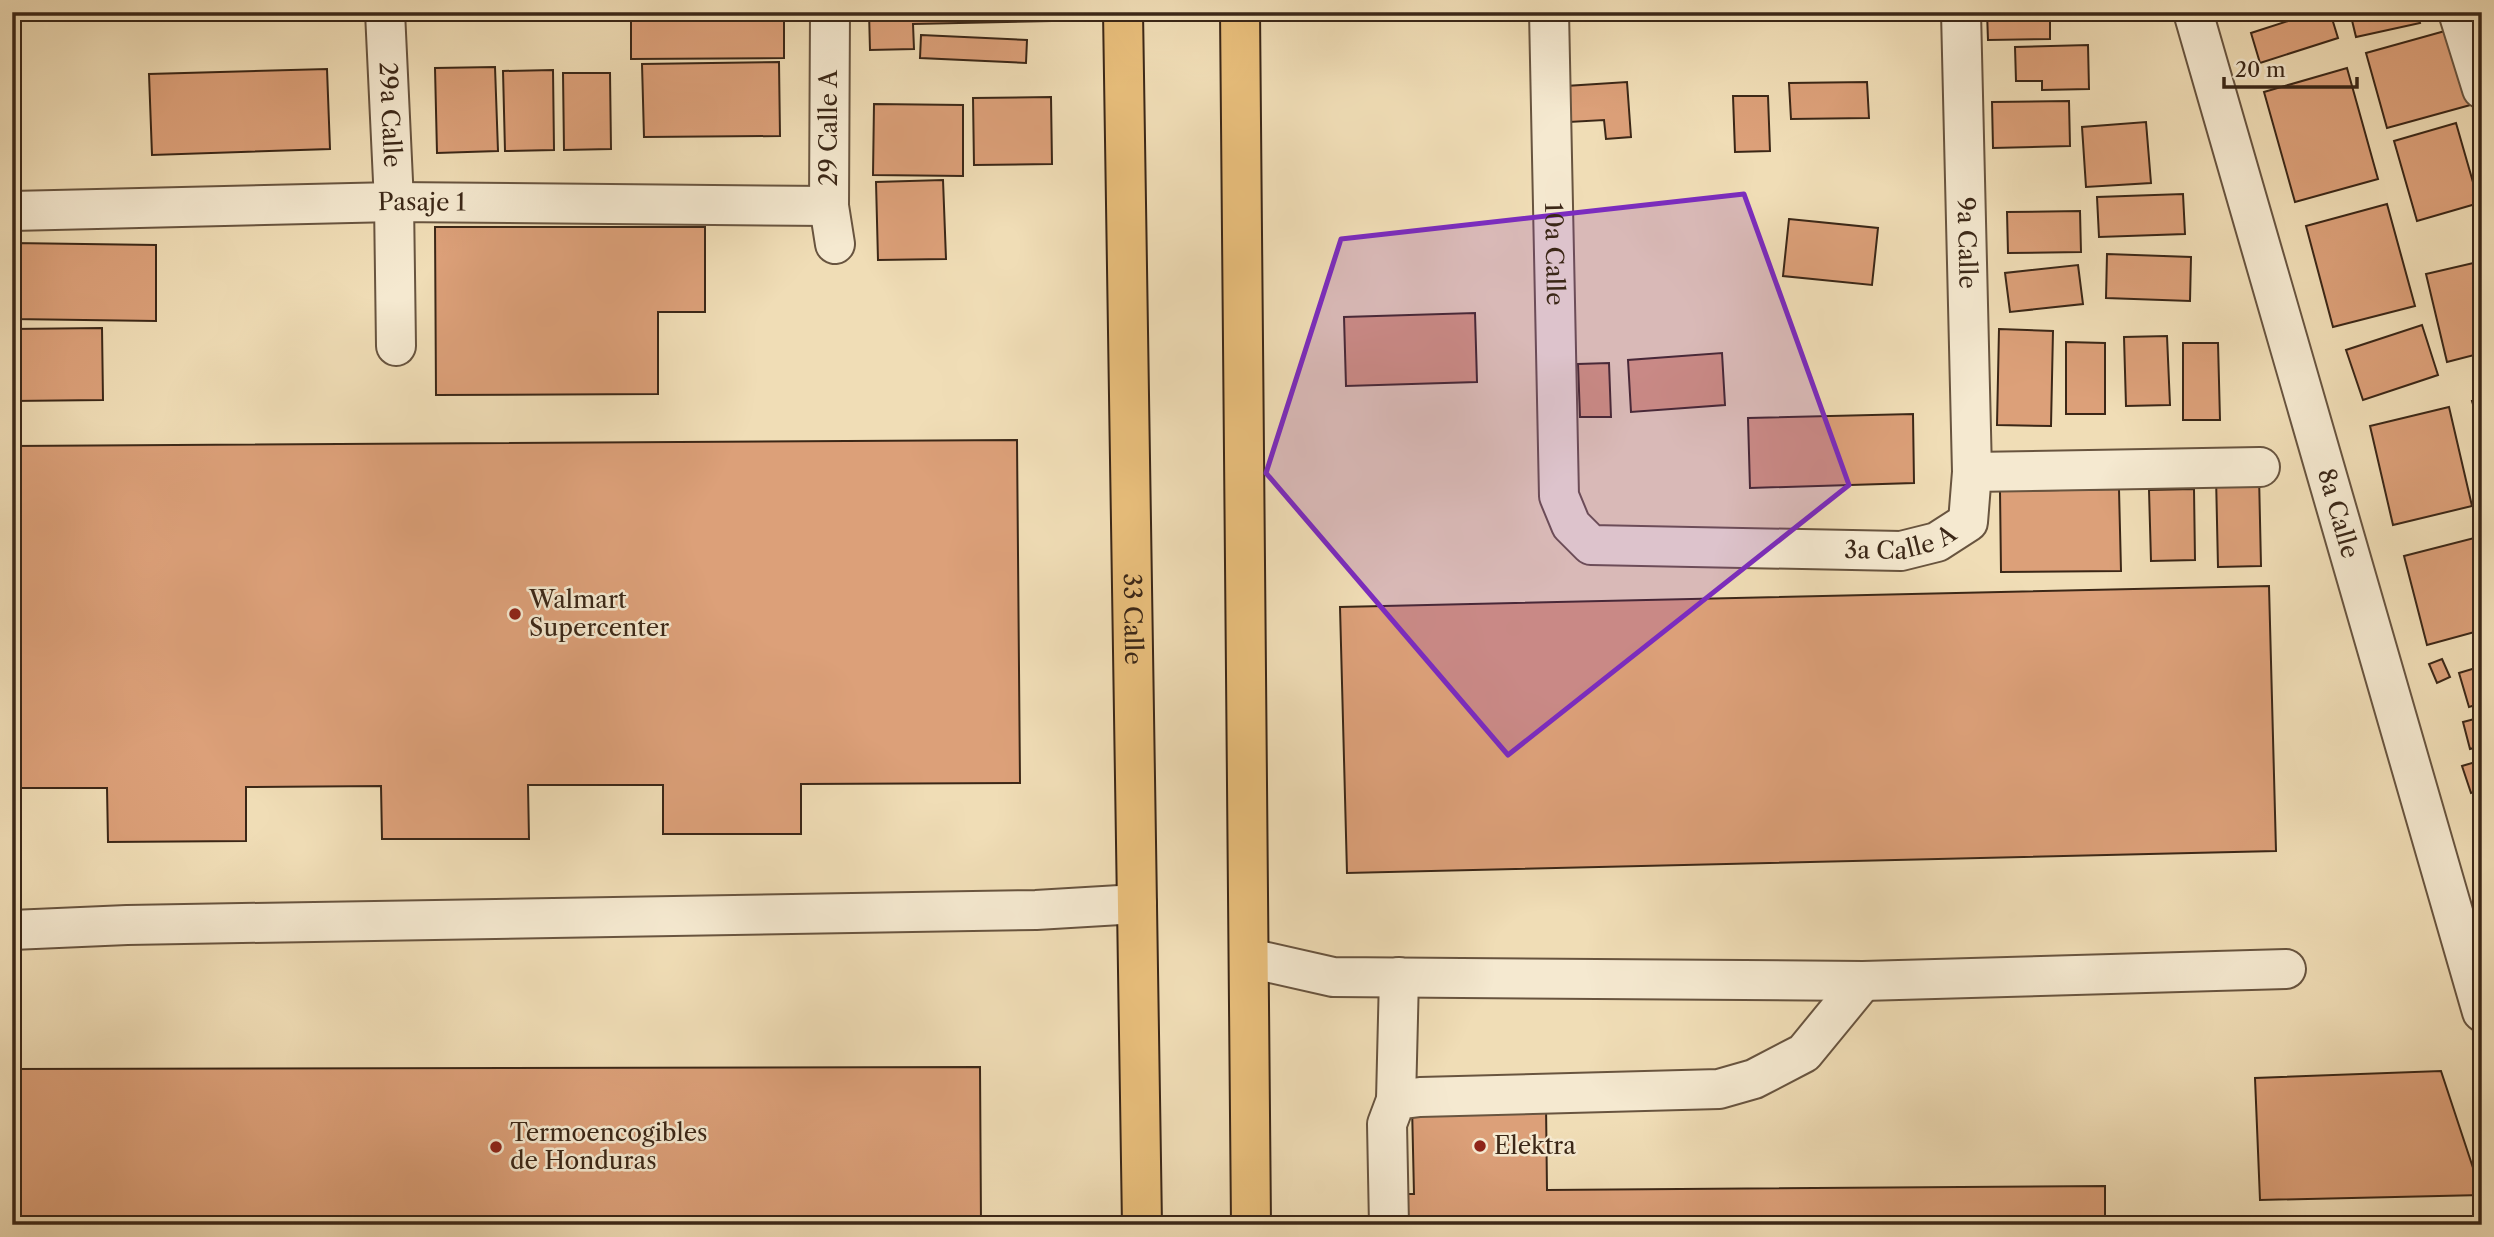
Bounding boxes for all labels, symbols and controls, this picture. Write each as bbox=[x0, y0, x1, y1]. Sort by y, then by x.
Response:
scale bar bbox=[2224, 46, 2358, 90]
text: 20 m bbox=[2235, 57, 2286, 82]
street label: 29a Calle bbox=[373, 61, 407, 168]
street label: 29 Calle A bbox=[814, 69, 843, 186]
street label: Pasaje 1 bbox=[377, 187, 466, 217]
street label: 9a Calle bbox=[1951, 197, 1983, 289]
street label: 10a Calle bbox=[1539, 202, 1570, 306]
street label: 8a Calle bbox=[2312, 465, 2365, 562]
street label: 3a Calle A bbox=[1844, 518, 1963, 565]
street label: 33 Calle bbox=[1118, 573, 1148, 665]
place label: Walmart Supercenter bbox=[528, 585, 669, 642]
marker: Walmart Supercenter bbox=[507, 606, 523, 622]
place label: Termoencogibles de Honduras bbox=[510, 1118, 708, 1175]
place label: Elektra bbox=[1494, 1131, 1576, 1160]
marker: Elektra bbox=[1472, 1138, 1488, 1154]
marker: Termoencogibles de Honduras bbox=[488, 1139, 504, 1155]

